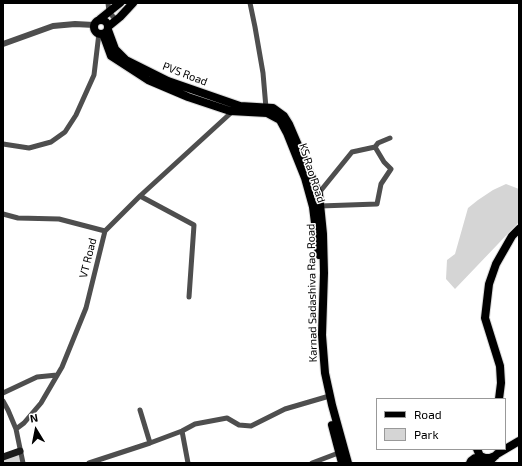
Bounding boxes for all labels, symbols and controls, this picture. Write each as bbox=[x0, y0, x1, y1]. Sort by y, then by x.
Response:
street label: PVS Road bbox=[161, 59, 209, 89]
street label: KS Rao Road bbox=[296, 141, 328, 205]
street label: Karnad Sadashiva Rao Road bbox=[304, 224, 320, 362]
street label: VT Road bbox=[77, 237, 99, 279]
legend bbox=[376, 398, 506, 450]
text: Road bbox=[414, 407, 442, 421]
north arrow bbox=[16, 410, 56, 450]
text: N bbox=[29, 411, 39, 425]
text: Park bbox=[414, 427, 439, 441]

